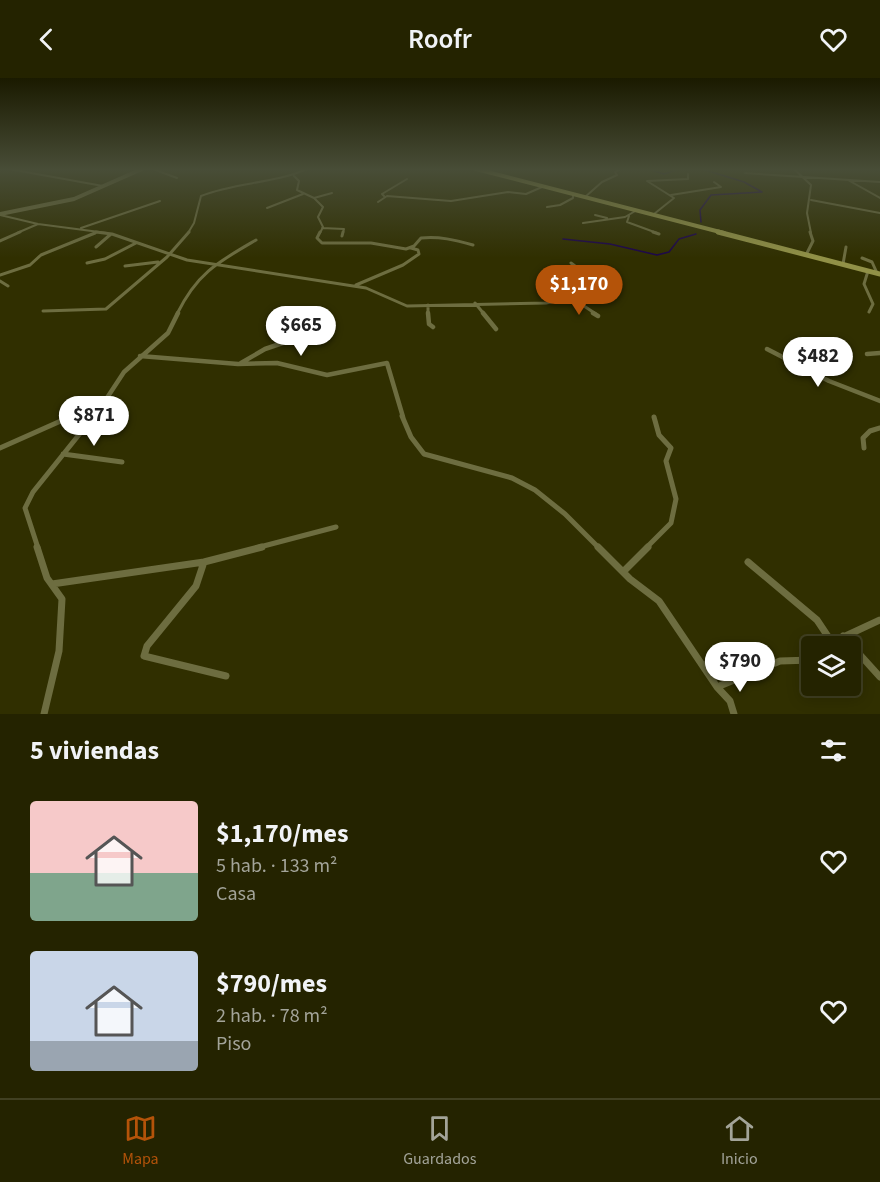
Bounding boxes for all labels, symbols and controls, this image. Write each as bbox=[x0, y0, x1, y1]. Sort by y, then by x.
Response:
text: Roofr bbox=[408, 20, 472, 59]
icon: back bbox=[30, 23, 63, 56]
icon: heart bbox=[817, 23, 850, 56]
pin: $1,170 bbox=[530, 265, 628, 316]
text: $1,170 bbox=[550, 270, 608, 298]
pin: $665 bbox=[265, 306, 337, 357]
text: $665 bbox=[280, 311, 322, 339]
pin: $482 bbox=[782, 337, 854, 388]
text: $482 bbox=[797, 342, 839, 370]
pin: $871 bbox=[58, 396, 130, 447]
text: $871 bbox=[73, 401, 115, 429]
map controls bbox=[801, 636, 861, 696]
button: layers bbox=[801, 636, 861, 696]
pin: $790 bbox=[704, 642, 776, 693]
text: $790 bbox=[719, 647, 761, 675]
text: 5 viviendas bbox=[30, 732, 159, 769]
icon: filters bbox=[817, 734, 850, 767]
text: $1,170/mes bbox=[216, 815, 349, 852]
icon: home bbox=[78, 825, 150, 897]
icon: heart bbox=[817, 845, 850, 878]
text: 5 hab. · 133 m² bbox=[216, 852, 337, 880]
text: Casa bbox=[216, 880, 256, 908]
text: $790/mes bbox=[216, 965, 327, 1002]
icon: home bbox=[78, 975, 150, 1047]
icon: heart bbox=[817, 995, 850, 1028]
text: 2 hab. · 78 m² bbox=[216, 1002, 328, 1030]
text: Piso bbox=[216, 1030, 251, 1058]
tab: Mapa bbox=[122, 1112, 159, 1170]
tab: Guardados bbox=[403, 1112, 476, 1170]
tab: Inicio bbox=[721, 1112, 758, 1170]

